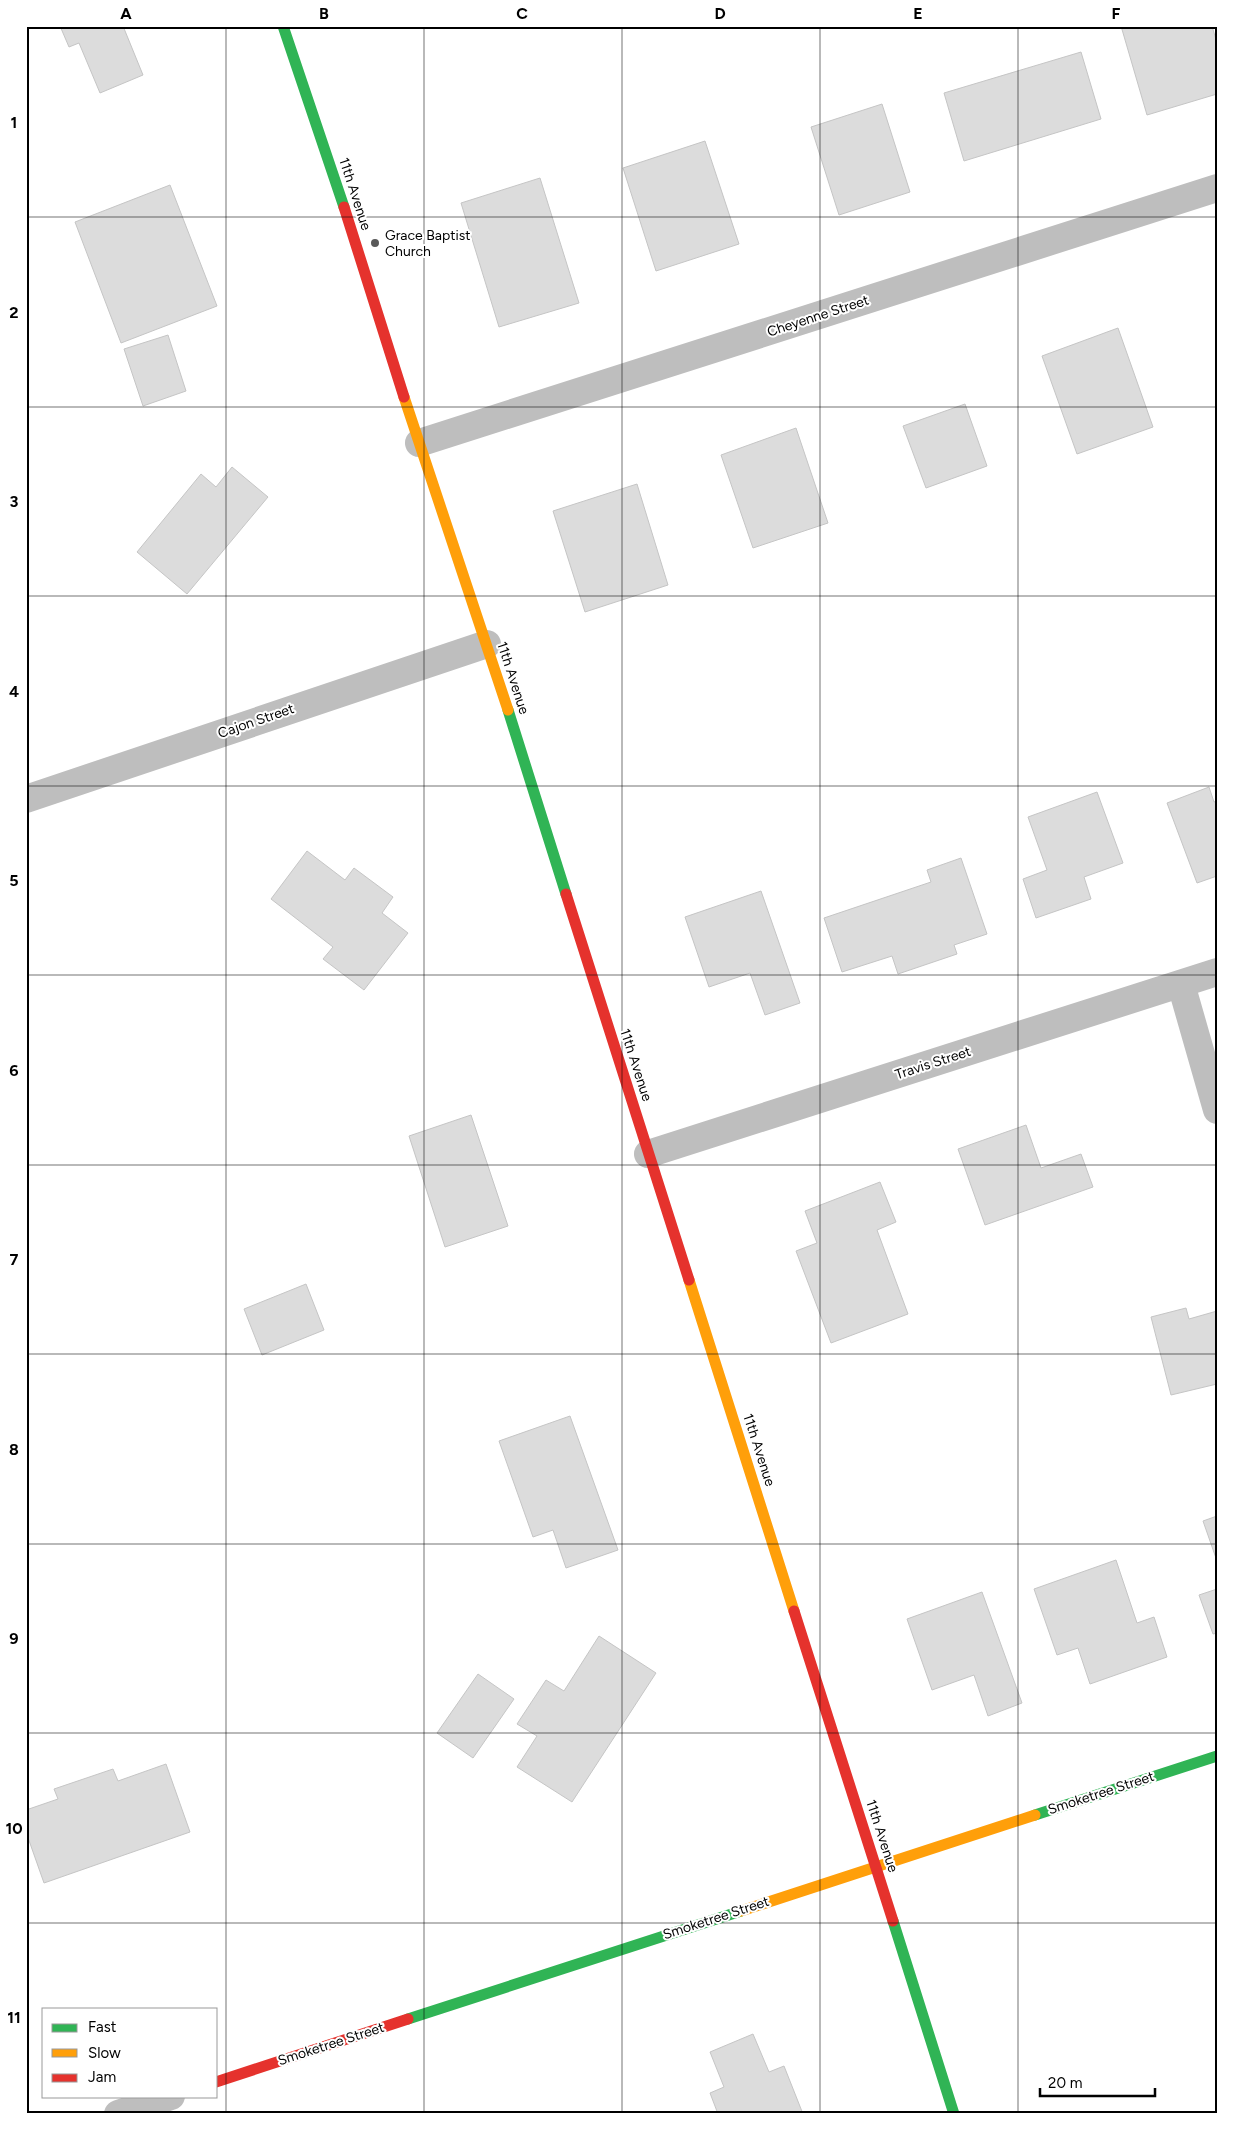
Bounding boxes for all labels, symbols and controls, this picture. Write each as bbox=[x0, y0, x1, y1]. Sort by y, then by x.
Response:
text: A bbox=[120, 4, 132, 23]
text: B bbox=[319, 4, 329, 23]
text: C bbox=[516, 4, 528, 23]
text: D bbox=[714, 4, 726, 23]
text: E bbox=[913, 4, 923, 23]
text: F bbox=[1112, 4, 1121, 23]
text: 1 bbox=[11, 113, 17, 132]
street label: 11th Avenue bbox=[335, 155, 375, 233]
place label: Grace Baptist Church bbox=[385, 227, 471, 260]
marker: Grace Baptist Church bbox=[369, 237, 381, 249]
street label: Cheyenne Street bbox=[765, 292, 871, 340]
text: 2 bbox=[9, 303, 19, 322]
text: 3 bbox=[10, 492, 19, 511]
street label: 11th Avenue bbox=[493, 639, 533, 717]
text: 4 bbox=[9, 682, 19, 701]
street label: Cajon Street bbox=[216, 700, 296, 742]
text: 5 bbox=[9, 871, 19, 890]
street label: 11th Avenue bbox=[616, 1026, 656, 1104]
street label: Travis Street bbox=[893, 1043, 973, 1083]
text: 6 bbox=[9, 1061, 19, 1080]
text: 7 bbox=[10, 1250, 19, 1269]
street label: 11th Avenue bbox=[739, 1411, 779, 1489]
text: 8 bbox=[9, 1440, 19, 1459]
text: 9 bbox=[9, 1629, 19, 1648]
street label: Smoketree Street bbox=[1046, 1768, 1156, 1818]
street label: 11th Avenue bbox=[862, 1797, 902, 1875]
text: 10 bbox=[5, 1819, 23, 1838]
street label: Smoketree Street bbox=[661, 1893, 771, 1943]
text: 11 bbox=[7, 2008, 21, 2027]
legend bbox=[42, 2008, 218, 2098]
text: Fast bbox=[88, 2018, 117, 2036]
street label: Smoketree Street bbox=[276, 2019, 386, 2069]
text: Slow bbox=[88, 2044, 121, 2062]
scale bar bbox=[1040, 2065, 1156, 2097]
text: Jam bbox=[88, 2068, 116, 2086]
text: 20 m bbox=[1048, 2074, 1082, 2092]

